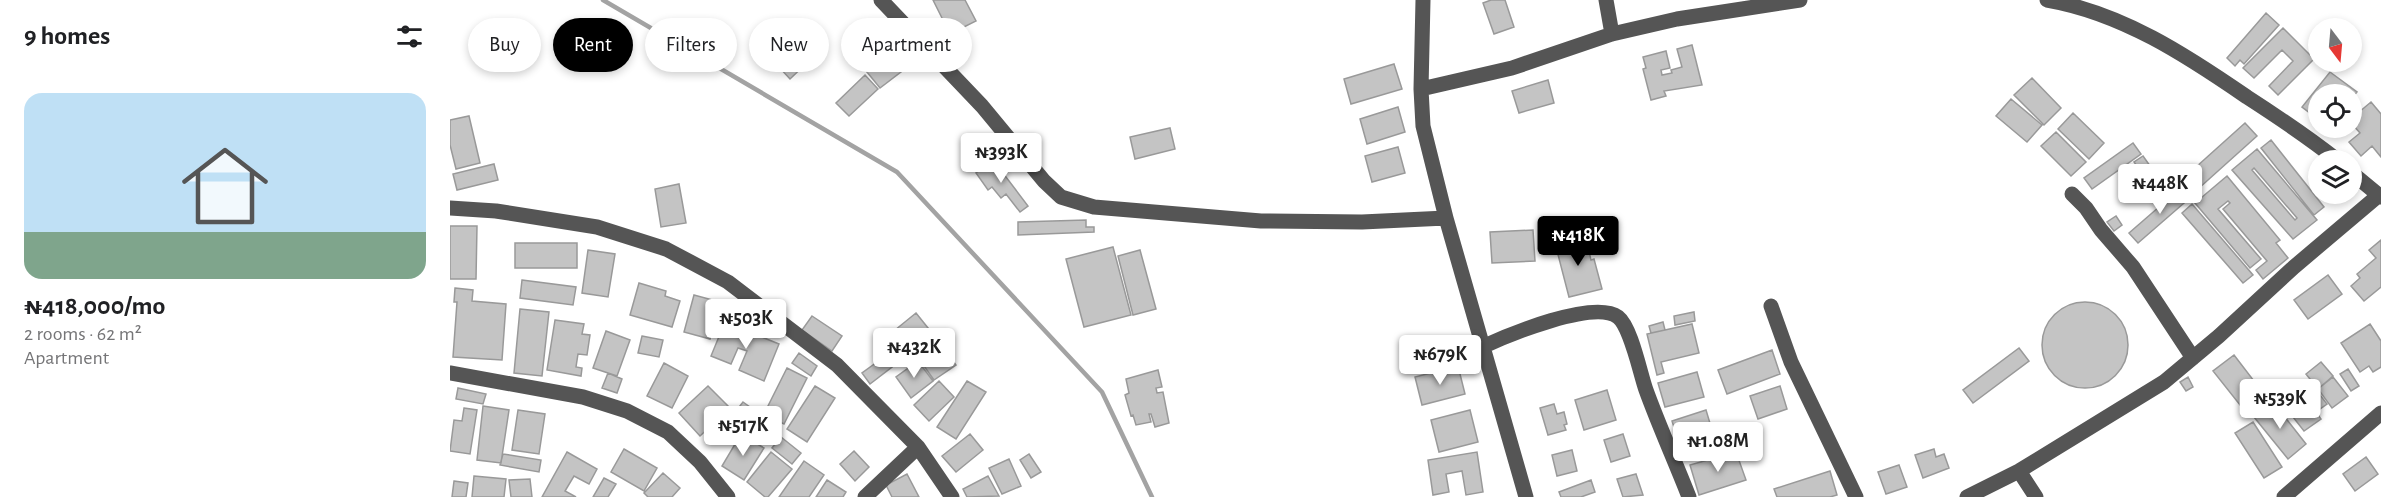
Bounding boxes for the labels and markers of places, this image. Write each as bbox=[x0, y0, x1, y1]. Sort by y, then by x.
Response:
pin: ₦393K bbox=[959, 133, 1043, 184]
pin: ₦448K bbox=[2118, 164, 2202, 215]
pin: ₦418K bbox=[1536, 216, 1620, 267]
pin: ₦503K bbox=[704, 299, 788, 350]
pin: ₦432K bbox=[872, 328, 956, 379]
pin: ₦679K bbox=[1398, 335, 1482, 386]
pin: ₦539K bbox=[2238, 379, 2322, 430]
pin: ₦517K bbox=[701, 406, 785, 457]
pin: ₦1.08M bbox=[1669, 422, 1767, 473]

